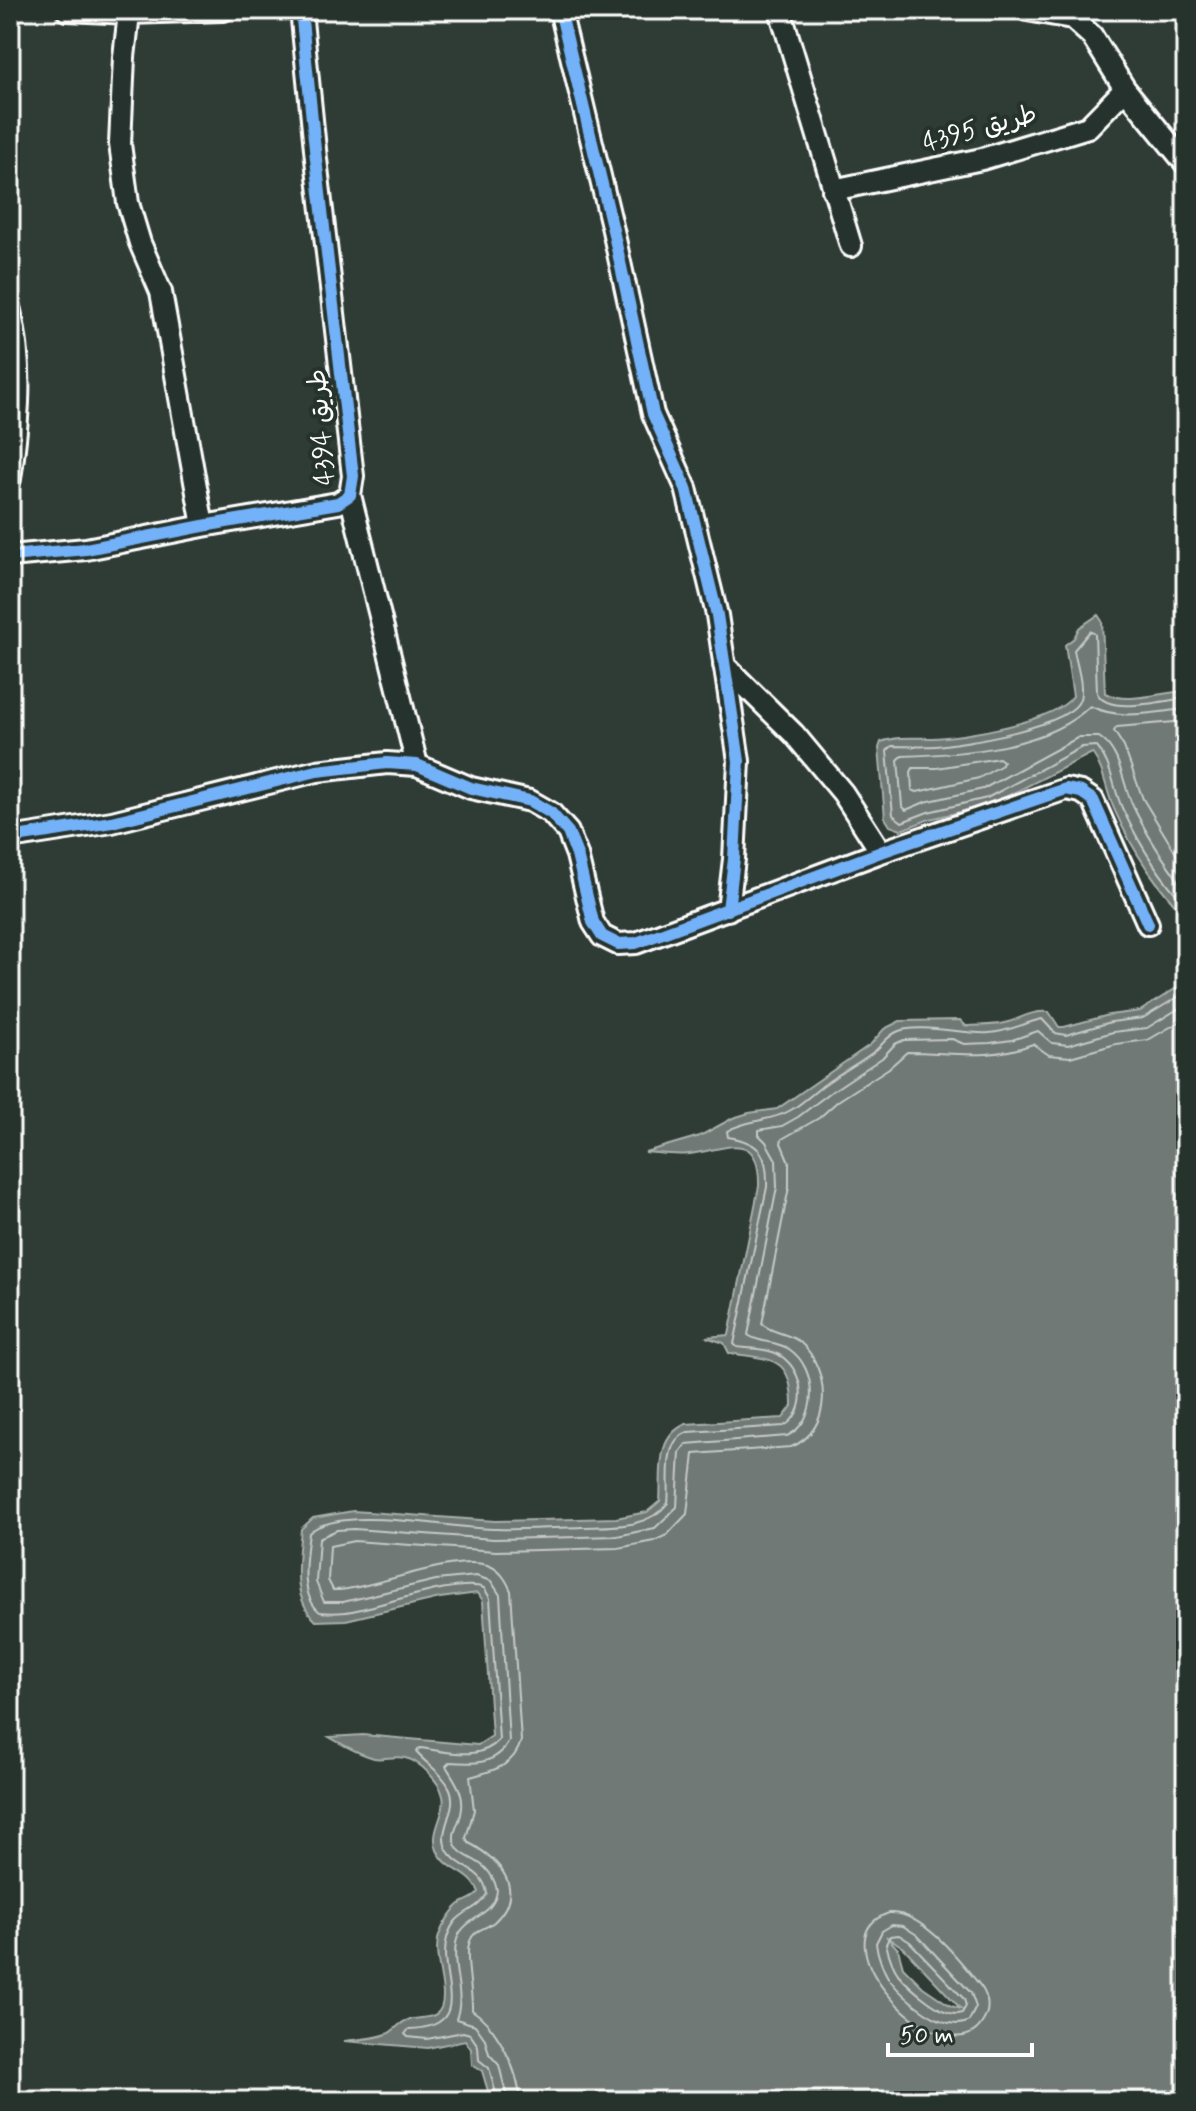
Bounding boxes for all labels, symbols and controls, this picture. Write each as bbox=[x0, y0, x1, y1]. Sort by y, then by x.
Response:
street label: طريق 4395 bbox=[919, 97, 1041, 161]
street label: طريق 4394 bbox=[301, 368, 343, 486]
scale bar bbox=[888, 2007, 1032, 2057]
text: 50 m bbox=[900, 2021, 954, 2052]

